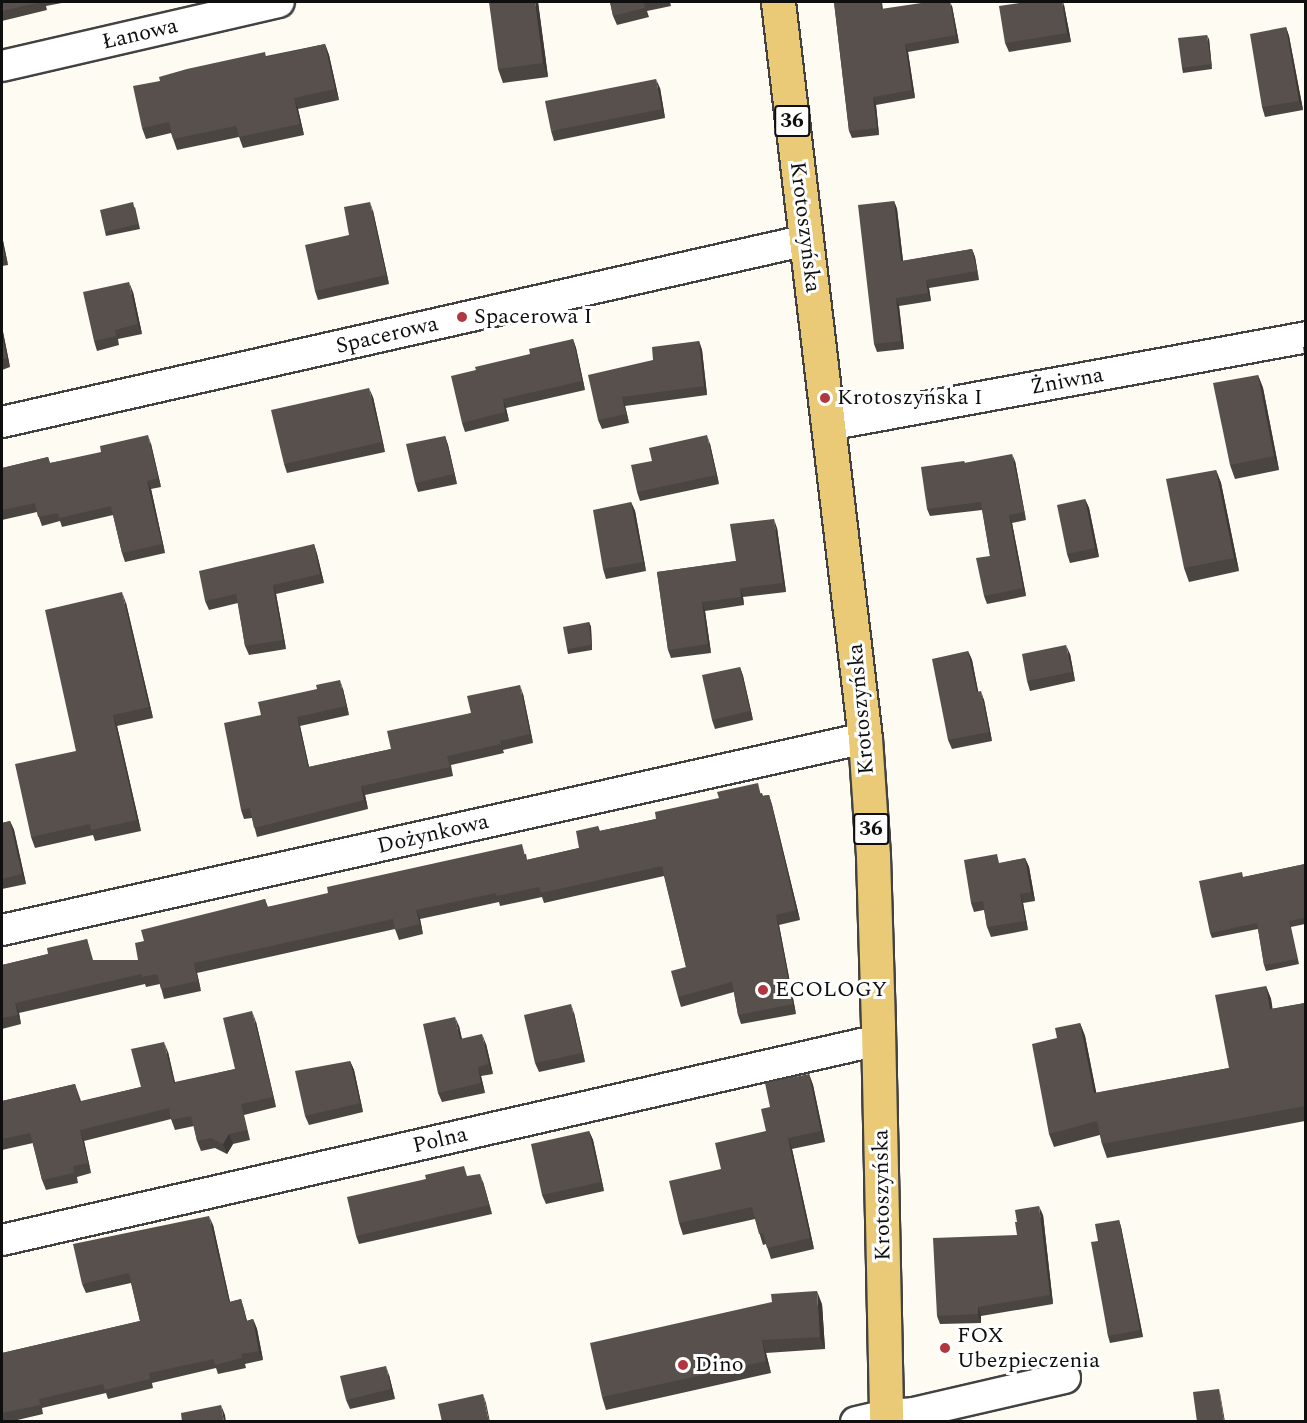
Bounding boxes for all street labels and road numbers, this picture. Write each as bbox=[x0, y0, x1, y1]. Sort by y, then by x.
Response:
street label: Łanowa bbox=[100, 13, 180, 55]
road number: 36 bbox=[774, 103, 810, 139]
street label: Krotoszyńska bbox=[784, 160, 826, 294]
street label: Spacerowa bbox=[333, 310, 441, 360]
street label: Żniwna bbox=[1028, 362, 1106, 400]
street label: Krotoszyńska bbox=[842, 642, 880, 776]
street label: Dożynkowa bbox=[375, 808, 491, 860]
road number: 36 bbox=[853, 811, 889, 847]
street label: Polna bbox=[410, 1121, 470, 1159]
street label: Krotoszyńska bbox=[868, 1129, 896, 1261]

